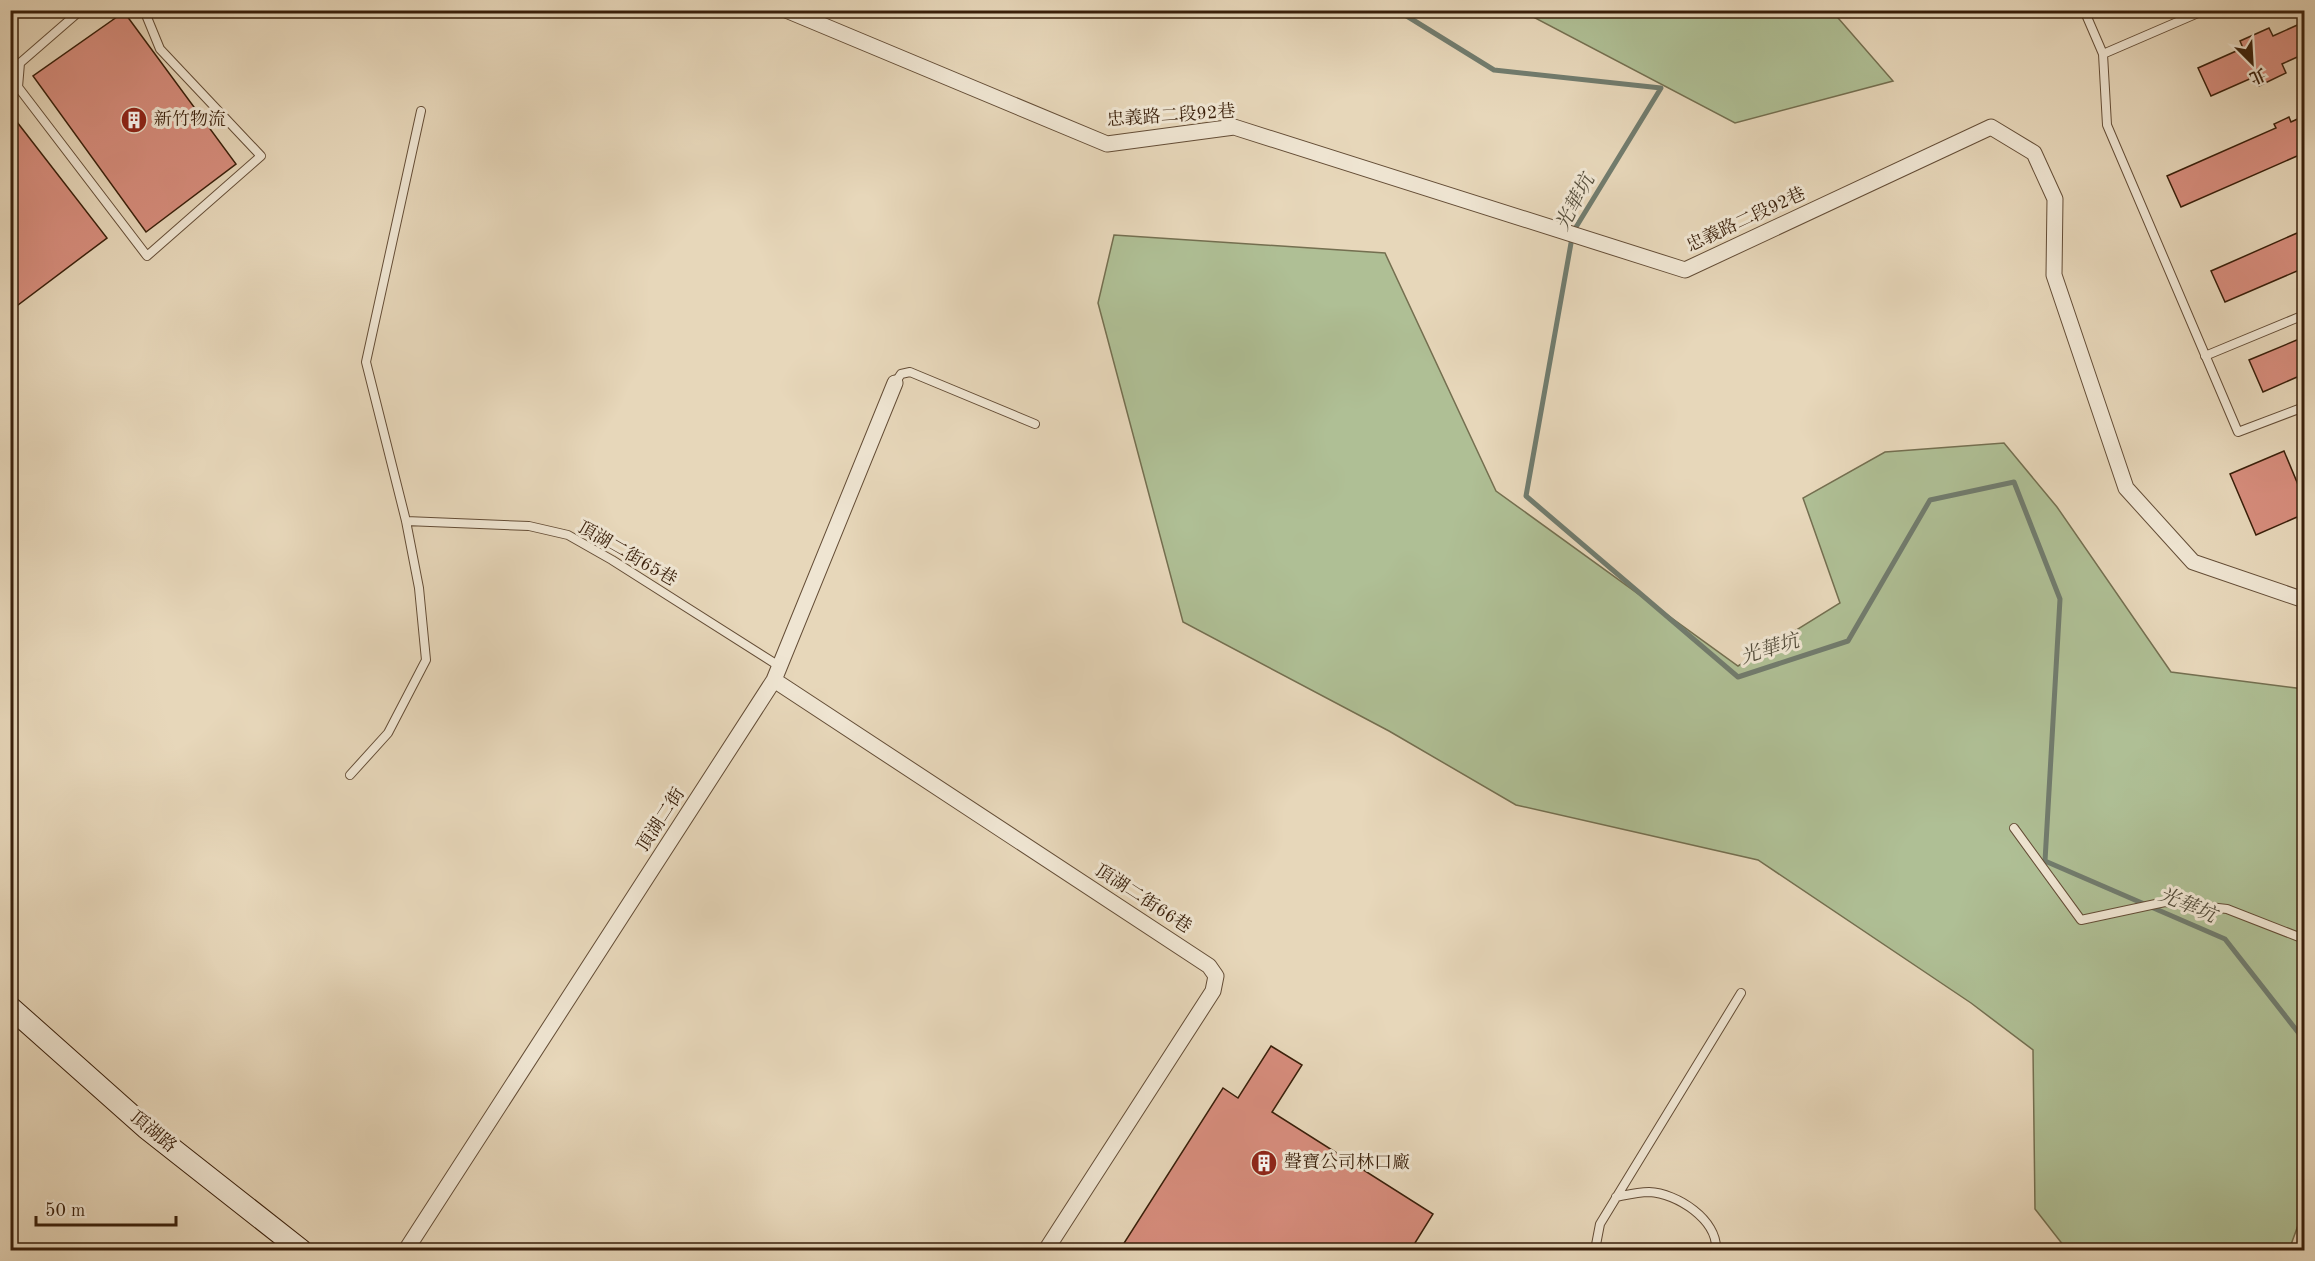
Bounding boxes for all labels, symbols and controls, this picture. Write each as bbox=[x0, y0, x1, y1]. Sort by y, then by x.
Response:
north arrow bbox=[2222, 33, 2282, 93]
text: 北 bbox=[2247, 64, 2269, 87]
street label: 忠義路二段92巷 bbox=[1106, 101, 1236, 129]
building icon: 新竹物流 bbox=[119, 105, 149, 135]
place label: 新竹物流 bbox=[154, 109, 226, 129]
water label: 光華坑 bbox=[1551, 168, 1600, 234]
street label: 忠義路二段92巷 bbox=[1683, 183, 1808, 255]
street label: 頂湖二街65巷 bbox=[574, 517, 681, 590]
water label: 光華坑 bbox=[1738, 629, 1804, 668]
street label: 頂湖二街 bbox=[632, 784, 688, 855]
street label: 頂湖二街66巷 bbox=[1092, 860, 1195, 937]
water label: 光華坑 bbox=[2155, 883, 2222, 928]
street label: 頂湖路 bbox=[127, 1106, 181, 1156]
building icon: 聲寶公司林口廠 bbox=[1249, 1148, 1279, 1178]
place label: 聲寶公司林口廠 bbox=[1284, 1152, 1410, 1172]
scale bar bbox=[36, 1189, 176, 1227]
text: 50 m bbox=[45, 1202, 85, 1220]

